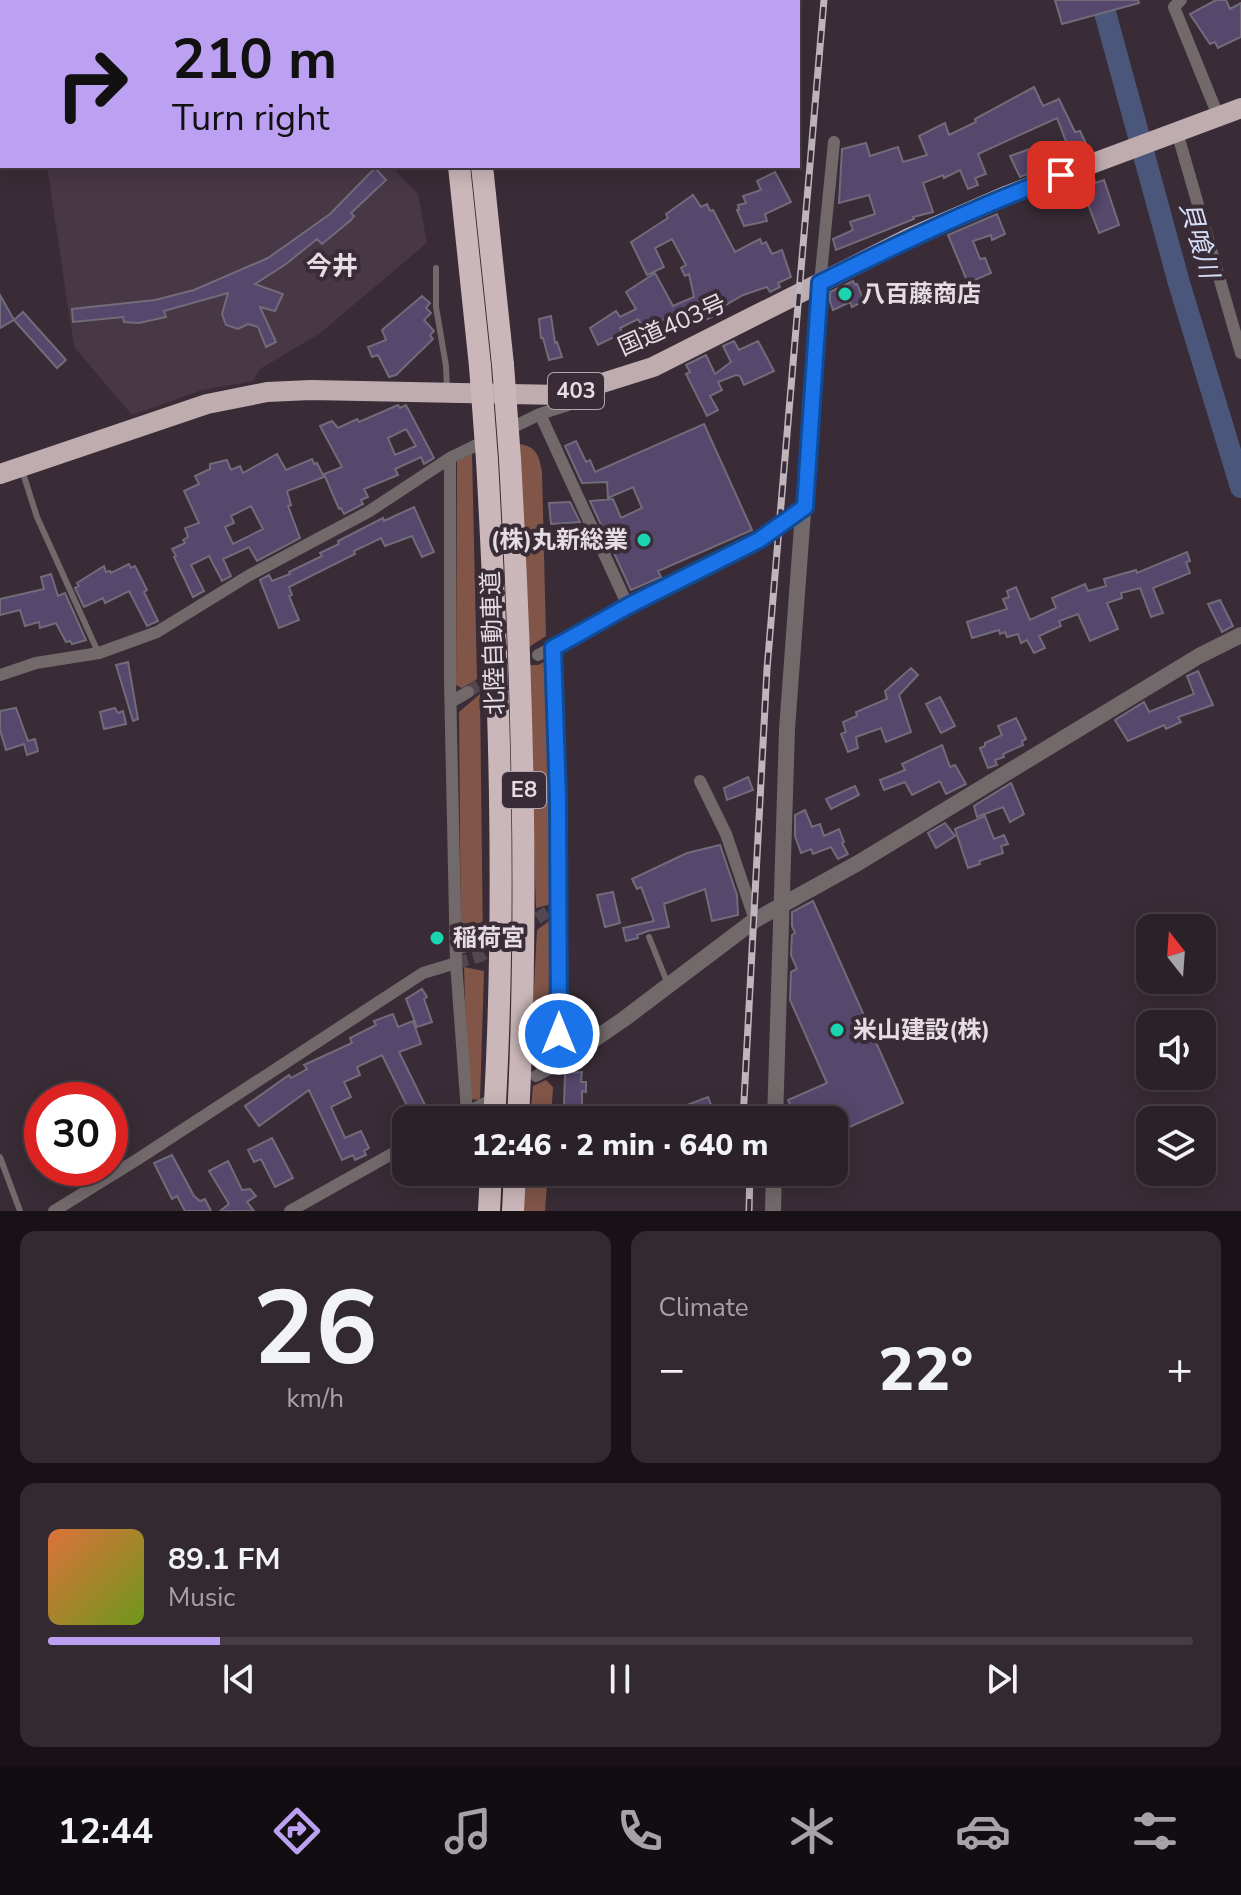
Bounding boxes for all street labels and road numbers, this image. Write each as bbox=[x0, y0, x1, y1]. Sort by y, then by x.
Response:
street label: 国道403号 bbox=[613, 287, 731, 363]
road number: 403 bbox=[548, 373, 604, 409]
street label: 北陸自動車道 bbox=[474, 570, 512, 716]
road number: E8 bbox=[502, 772, 546, 808]

